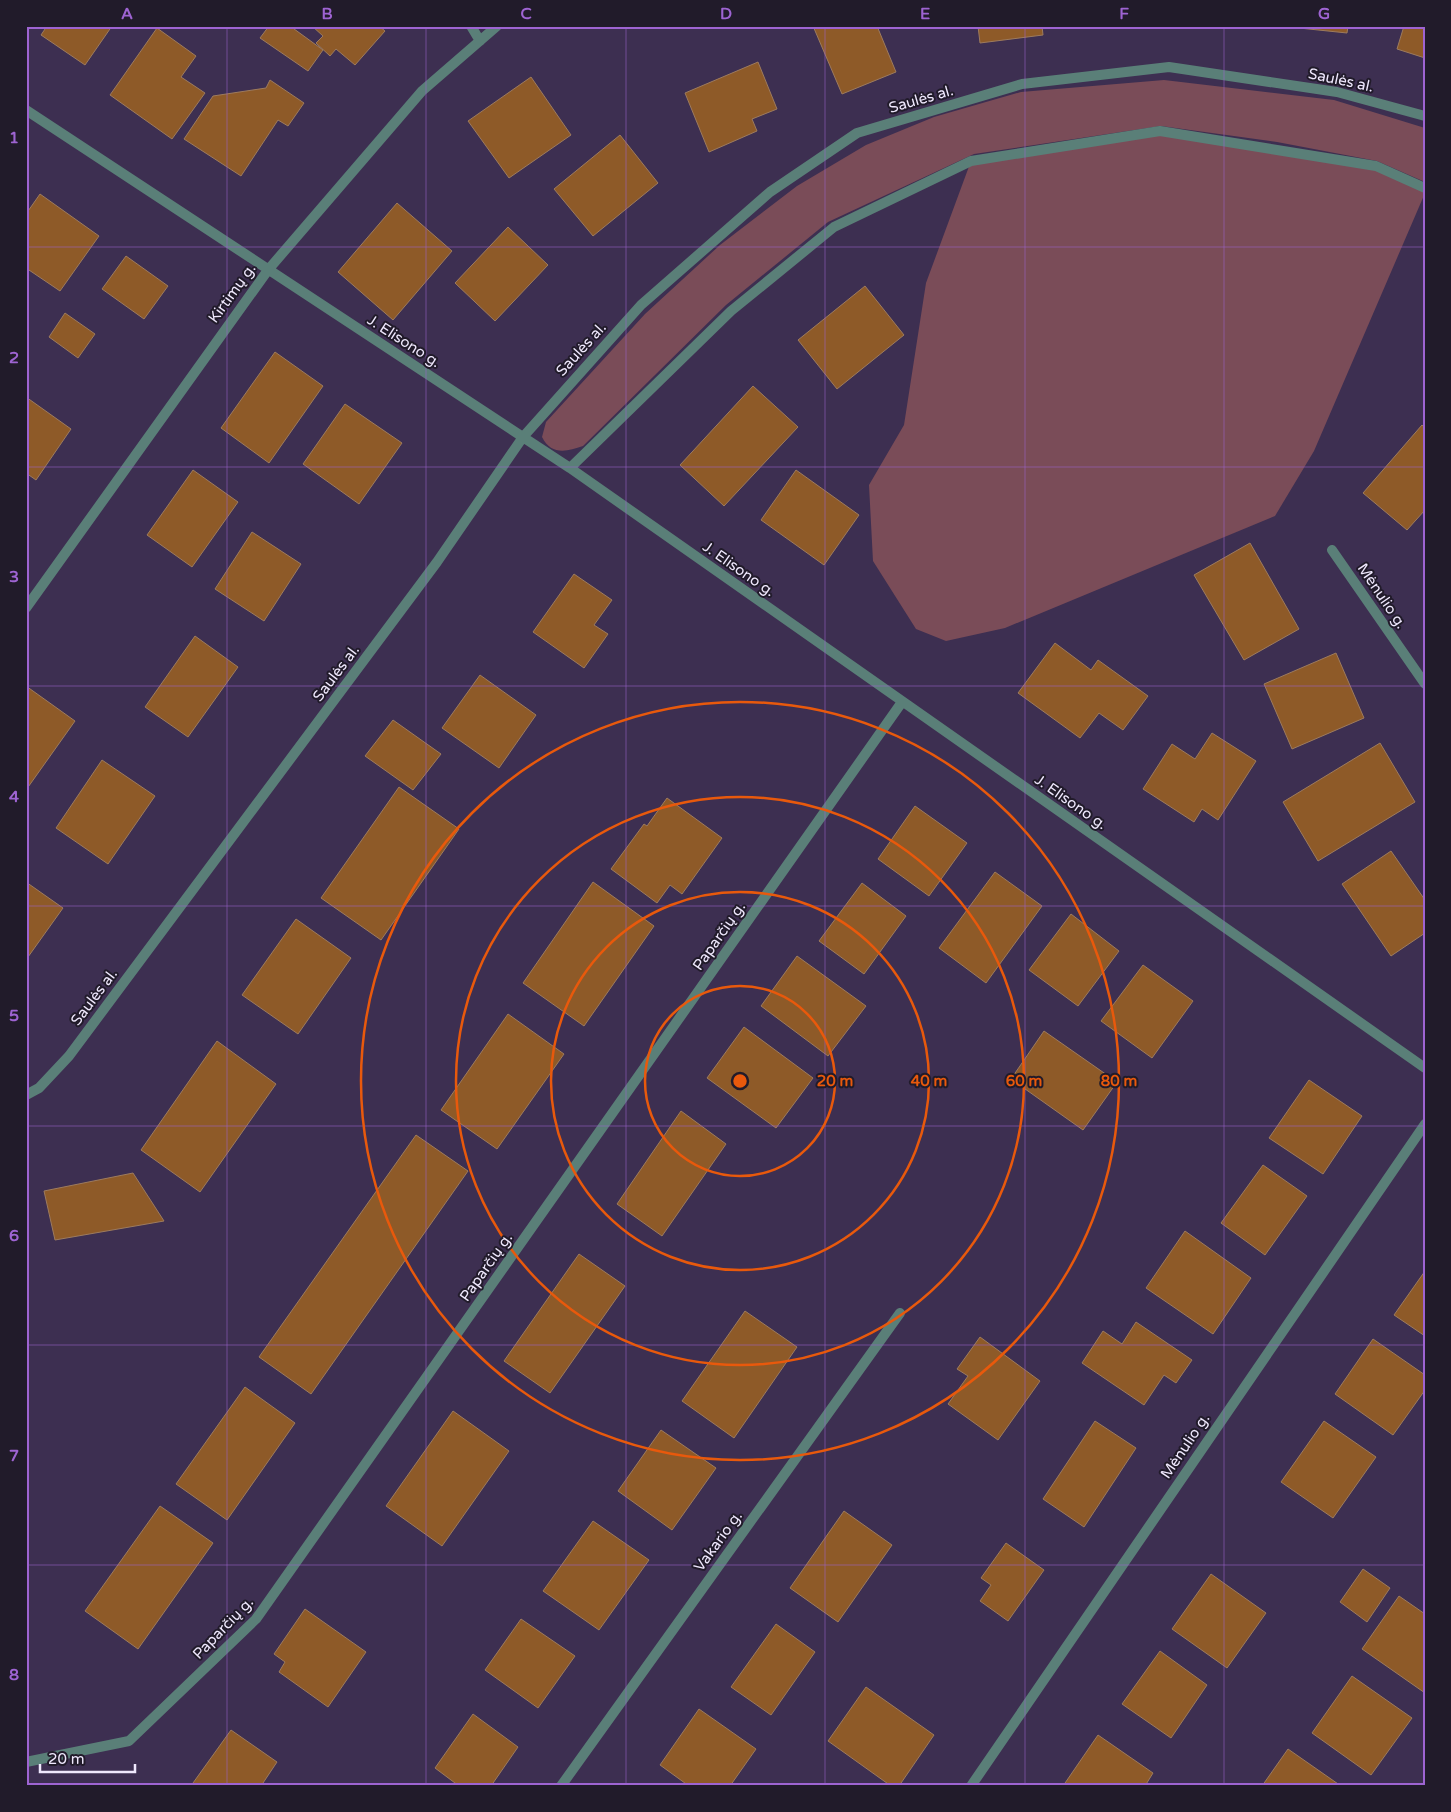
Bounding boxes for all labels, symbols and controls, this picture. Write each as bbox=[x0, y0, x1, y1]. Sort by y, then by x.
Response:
text: A bbox=[121, 4, 133, 24]
text: B bbox=[321, 4, 333, 24]
text: C bbox=[520, 4, 532, 24]
text: D bbox=[720, 4, 732, 24]
text: E bbox=[920, 4, 930, 24]
text: F bbox=[1119, 4, 1129, 24]
text: G bbox=[1318, 4, 1330, 24]
street label: Saulės al. bbox=[1307, 64, 1375, 96]
street label: Saulės al. bbox=[887, 81, 955, 117]
text: 1 bbox=[9, 128, 19, 148]
street label: Kirtimų g. bbox=[204, 260, 260, 326]
street label: J. Elisono g. bbox=[364, 311, 444, 371]
street label: Saulės al. bbox=[552, 318, 610, 380]
text: 2 bbox=[9, 348, 19, 368]
street label: J. Elisono g. bbox=[700, 538, 778, 600]
street label: Mėnulio g. bbox=[1354, 560, 1410, 632]
text: 3 bbox=[9, 567, 19, 587]
street label: Saulės al. bbox=[309, 641, 363, 705]
street label: J. Elisono g. bbox=[1032, 771, 1110, 833]
text: 4 bbox=[9, 787, 19, 807]
street label: Paparčių g. bbox=[689, 898, 749, 974]
street label: Saulės al. bbox=[67, 965, 121, 1029]
text: 5 bbox=[9, 1006, 19, 1026]
centre of rings bbox=[731, 1072, 749, 1090]
text: 20 m bbox=[817, 1072, 853, 1090]
text: 40 m bbox=[911, 1072, 947, 1090]
text: 60 m bbox=[1006, 1072, 1042, 1090]
text: 80 m bbox=[1101, 1072, 1137, 1090]
text: 6 bbox=[9, 1226, 19, 1246]
street label: Paparčių g. bbox=[456, 1229, 516, 1305]
street label: Mėnulio g. bbox=[1157, 1410, 1213, 1482]
text: 7 bbox=[9, 1446, 19, 1466]
street label: Vakario g. bbox=[690, 1507, 746, 1575]
street label: Paparčių g. bbox=[189, 1593, 257, 1663]
text: 8 bbox=[9, 1665, 19, 1685]
scale bar bbox=[40, 1742, 135, 1774]
text: 20 m bbox=[48, 1750, 85, 1768]

